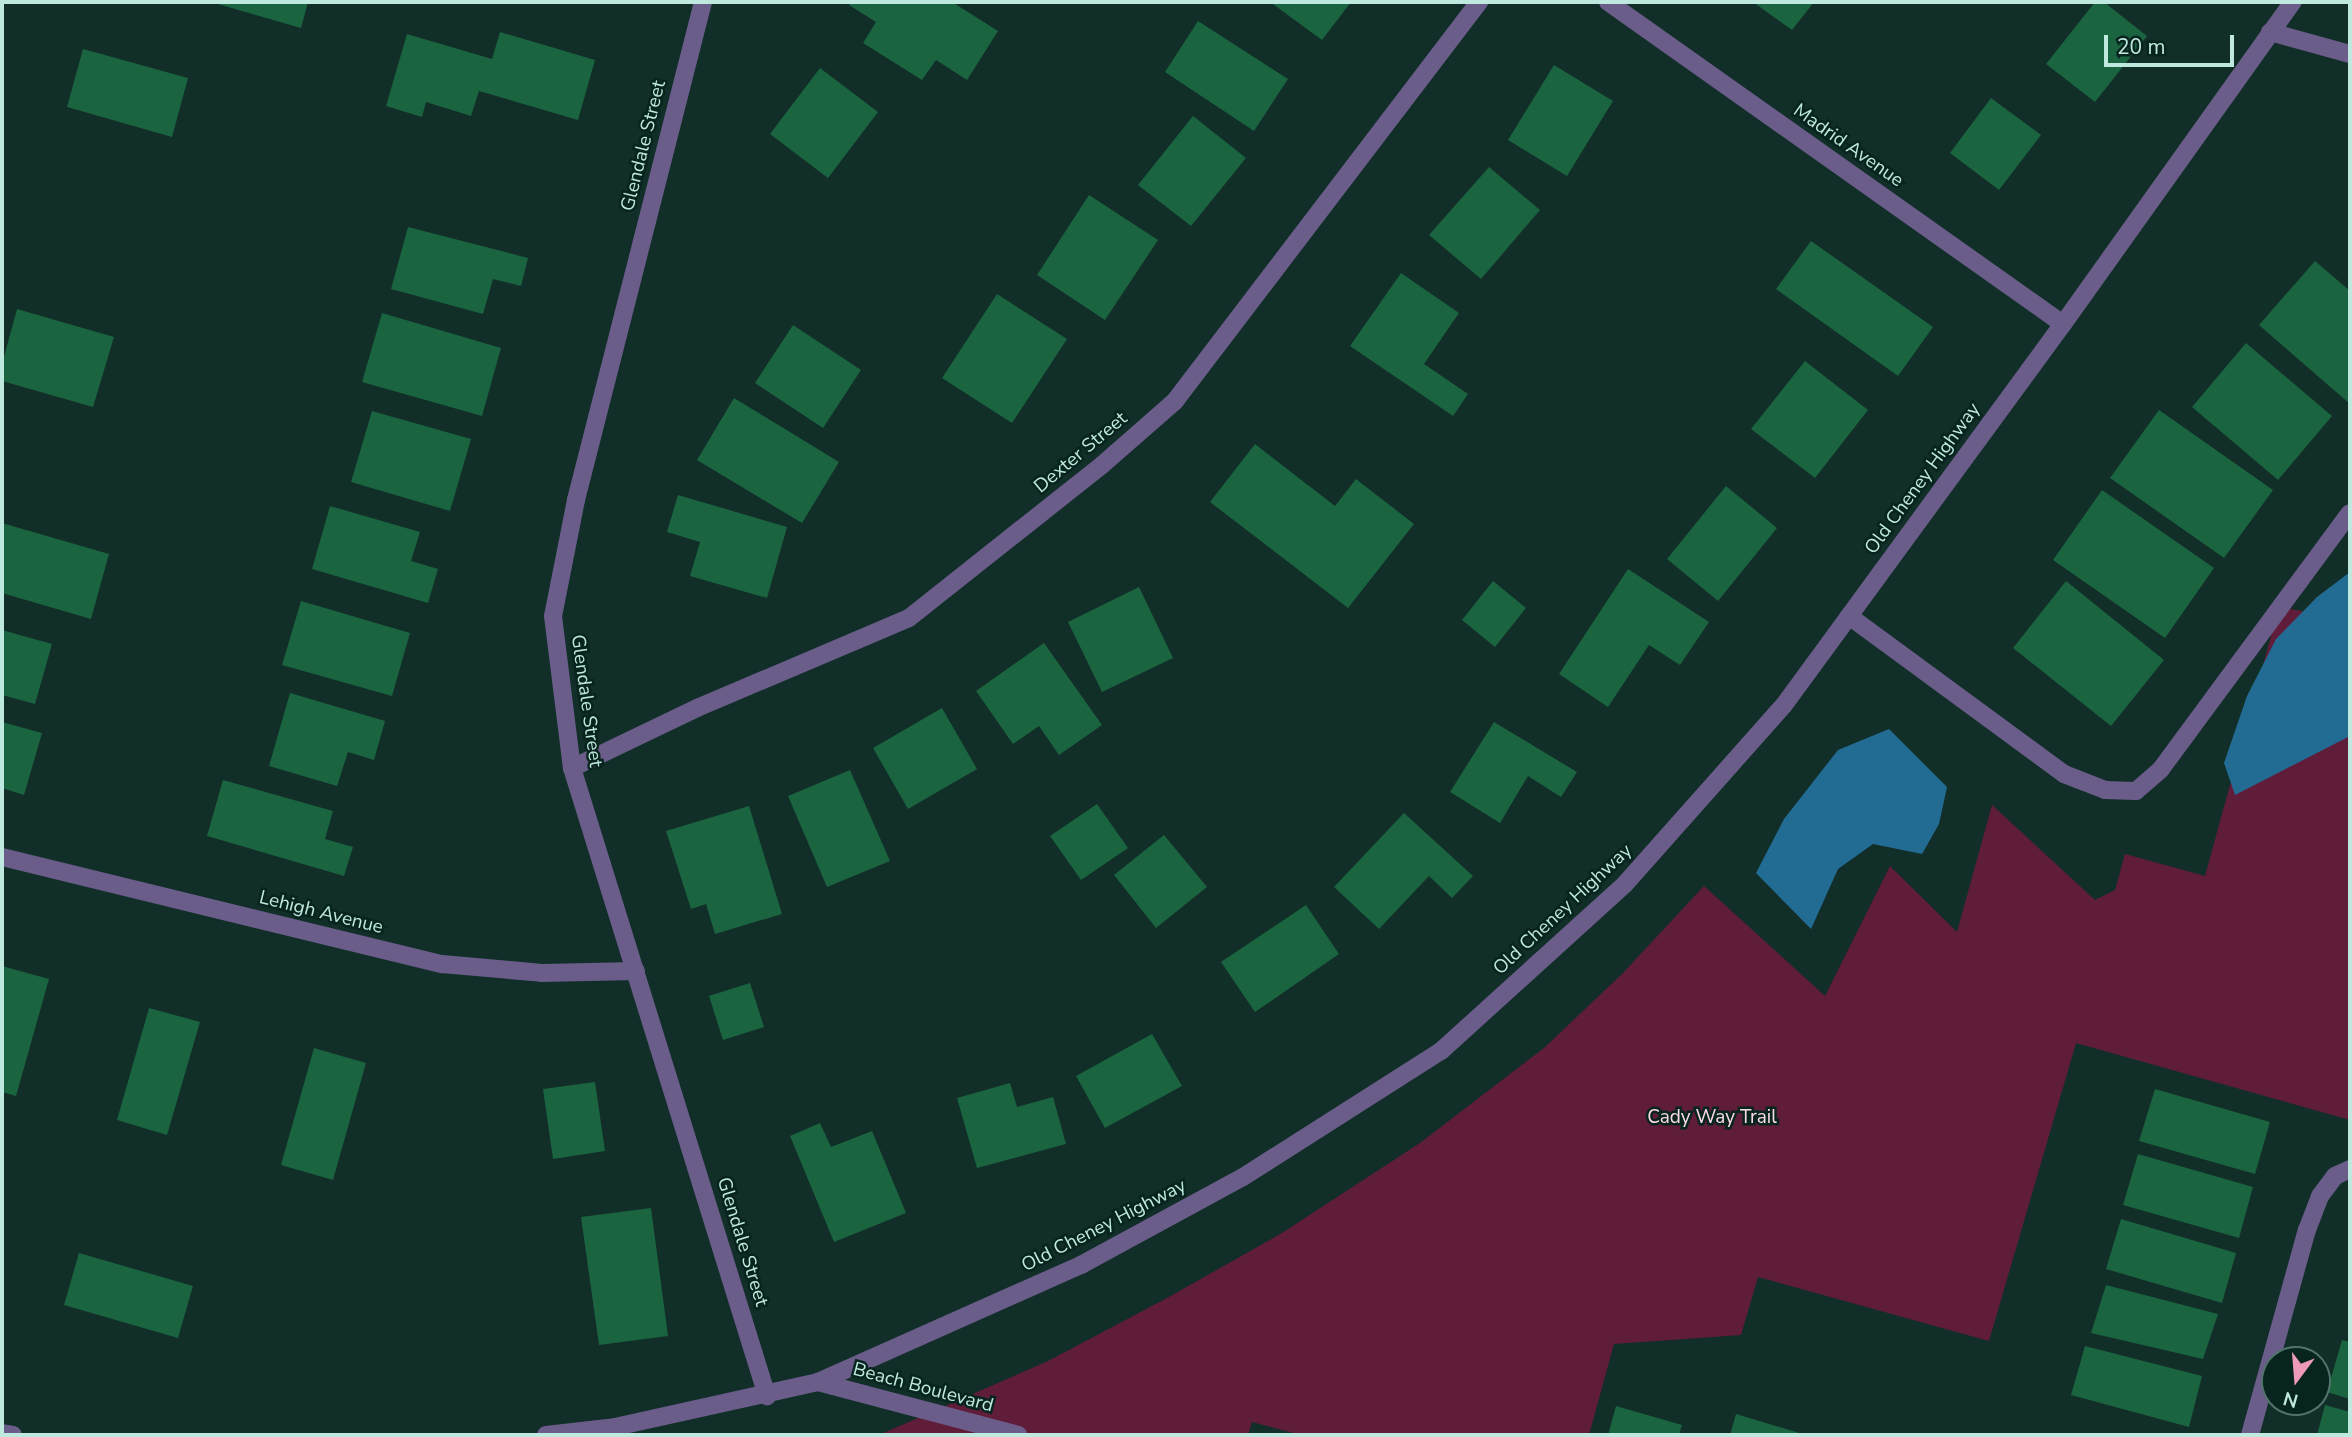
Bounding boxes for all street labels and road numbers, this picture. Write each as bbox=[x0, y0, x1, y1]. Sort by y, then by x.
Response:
street label: Glendale Street bbox=[617, 78, 671, 214]
street label: Madrid Avenue bbox=[1789, 100, 1907, 192]
street label: Old Cheney Highway bbox=[1860, 399, 1986, 559]
street label: Dexter Street bbox=[1030, 408, 1132, 498]
street label: Glendale Street bbox=[565, 633, 607, 769]
street label: Old Cheney Highway bbox=[1489, 840, 1637, 980]
street label: Lehigh Avenue bbox=[257, 887, 385, 939]
street label: Glendale Street bbox=[712, 1175, 772, 1309]
street label: Old Cheney Highway bbox=[1018, 1175, 1190, 1277]
street label: Beach Boulevard bbox=[850, 1358, 996, 1418]

